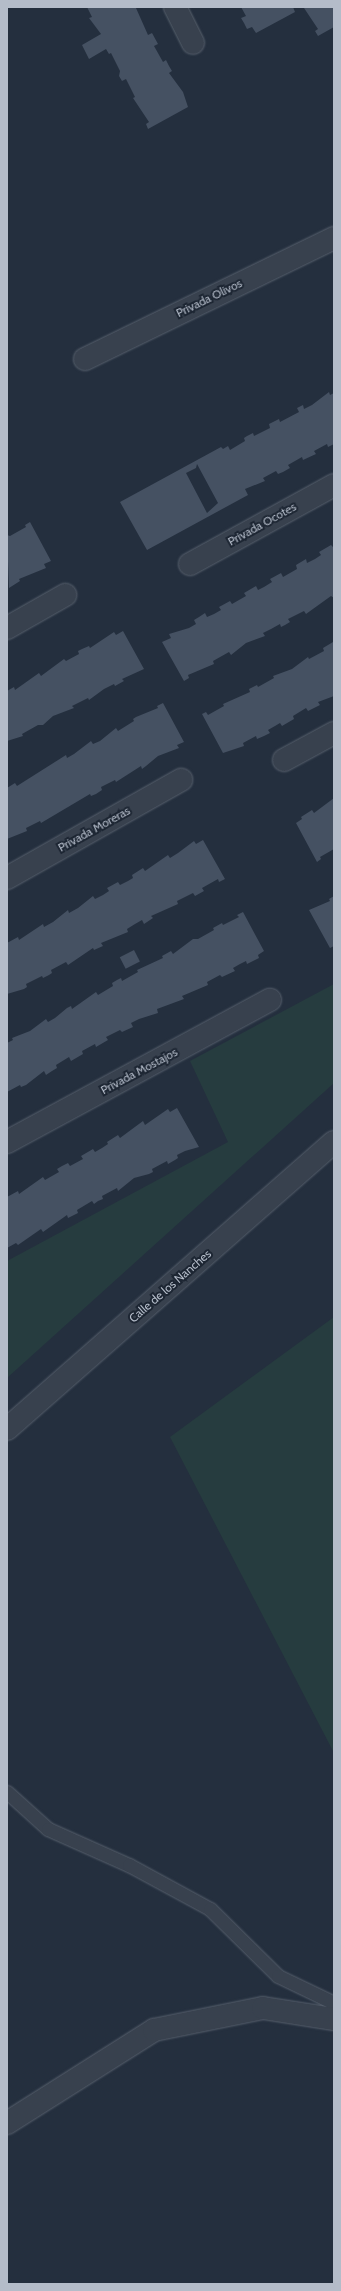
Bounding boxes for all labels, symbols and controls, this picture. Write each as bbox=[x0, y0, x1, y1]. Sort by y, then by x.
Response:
street label: Privada Olivos bbox=[174, 276, 244, 320]
street label: Privada Ocotes bbox=[225, 499, 299, 549]
street label: Privada Moreras bbox=[55, 803, 133, 855]
street label: Privada Mostajos bbox=[98, 1045, 180, 1097]
street label: Calle de los Nanches bbox=[126, 1246, 214, 1326]

